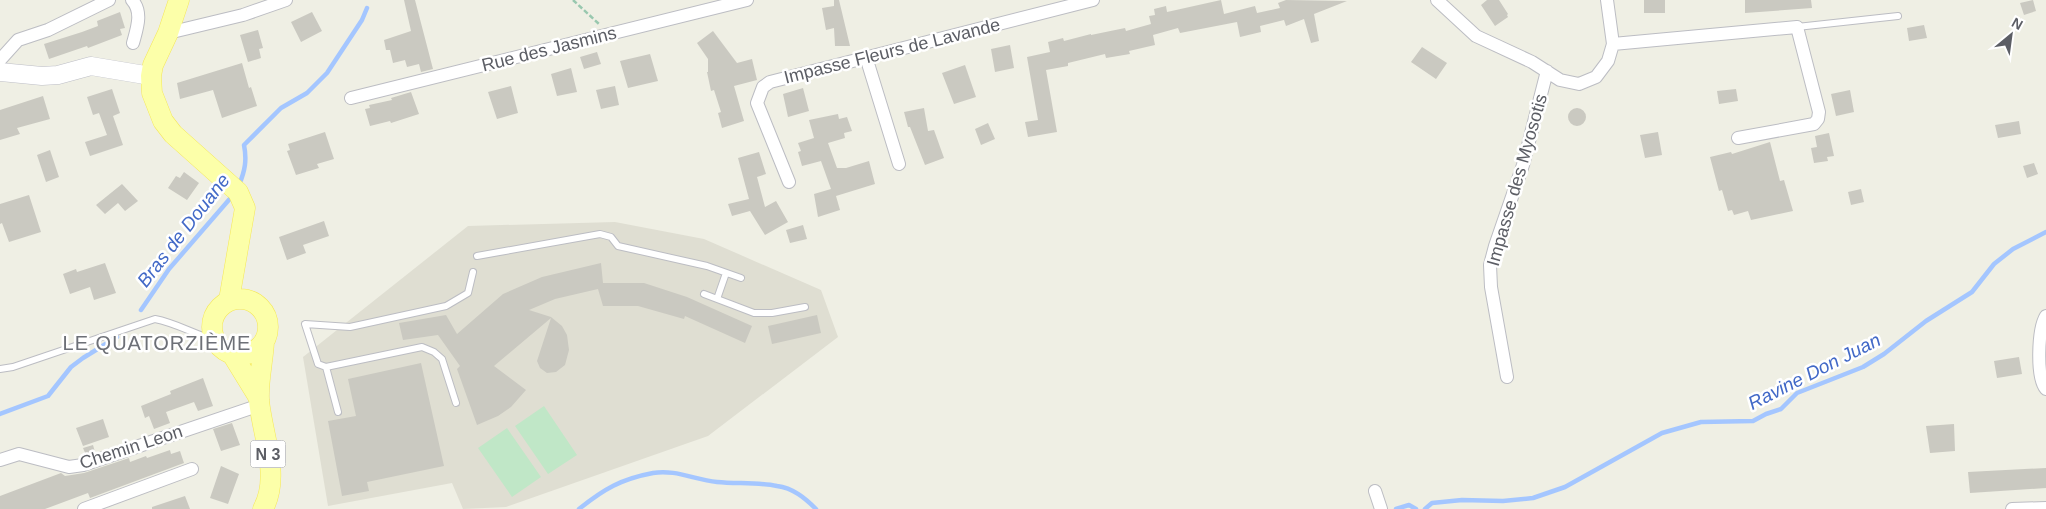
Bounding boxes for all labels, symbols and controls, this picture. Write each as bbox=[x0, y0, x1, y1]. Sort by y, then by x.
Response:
north arrow bbox=[1986, 10, 2036, 60]
street label: Impasse Fleurs de Lavande bbox=[782, 14, 1002, 88]
text: N bbox=[2009, 14, 2026, 33]
street label: Rue des Jasmins bbox=[480, 23, 618, 75]
street label: Impasse des Myosotis bbox=[1483, 92, 1551, 268]
water label: Bras de Douane bbox=[133, 170, 234, 291]
water label: Ravine Don Juan bbox=[1745, 329, 1884, 414]
district label: LE QUATORZIÈME bbox=[63, 332, 251, 354]
street label: Chemin Leon bbox=[77, 421, 185, 473]
road number: N 3 bbox=[250, 440, 286, 468]

